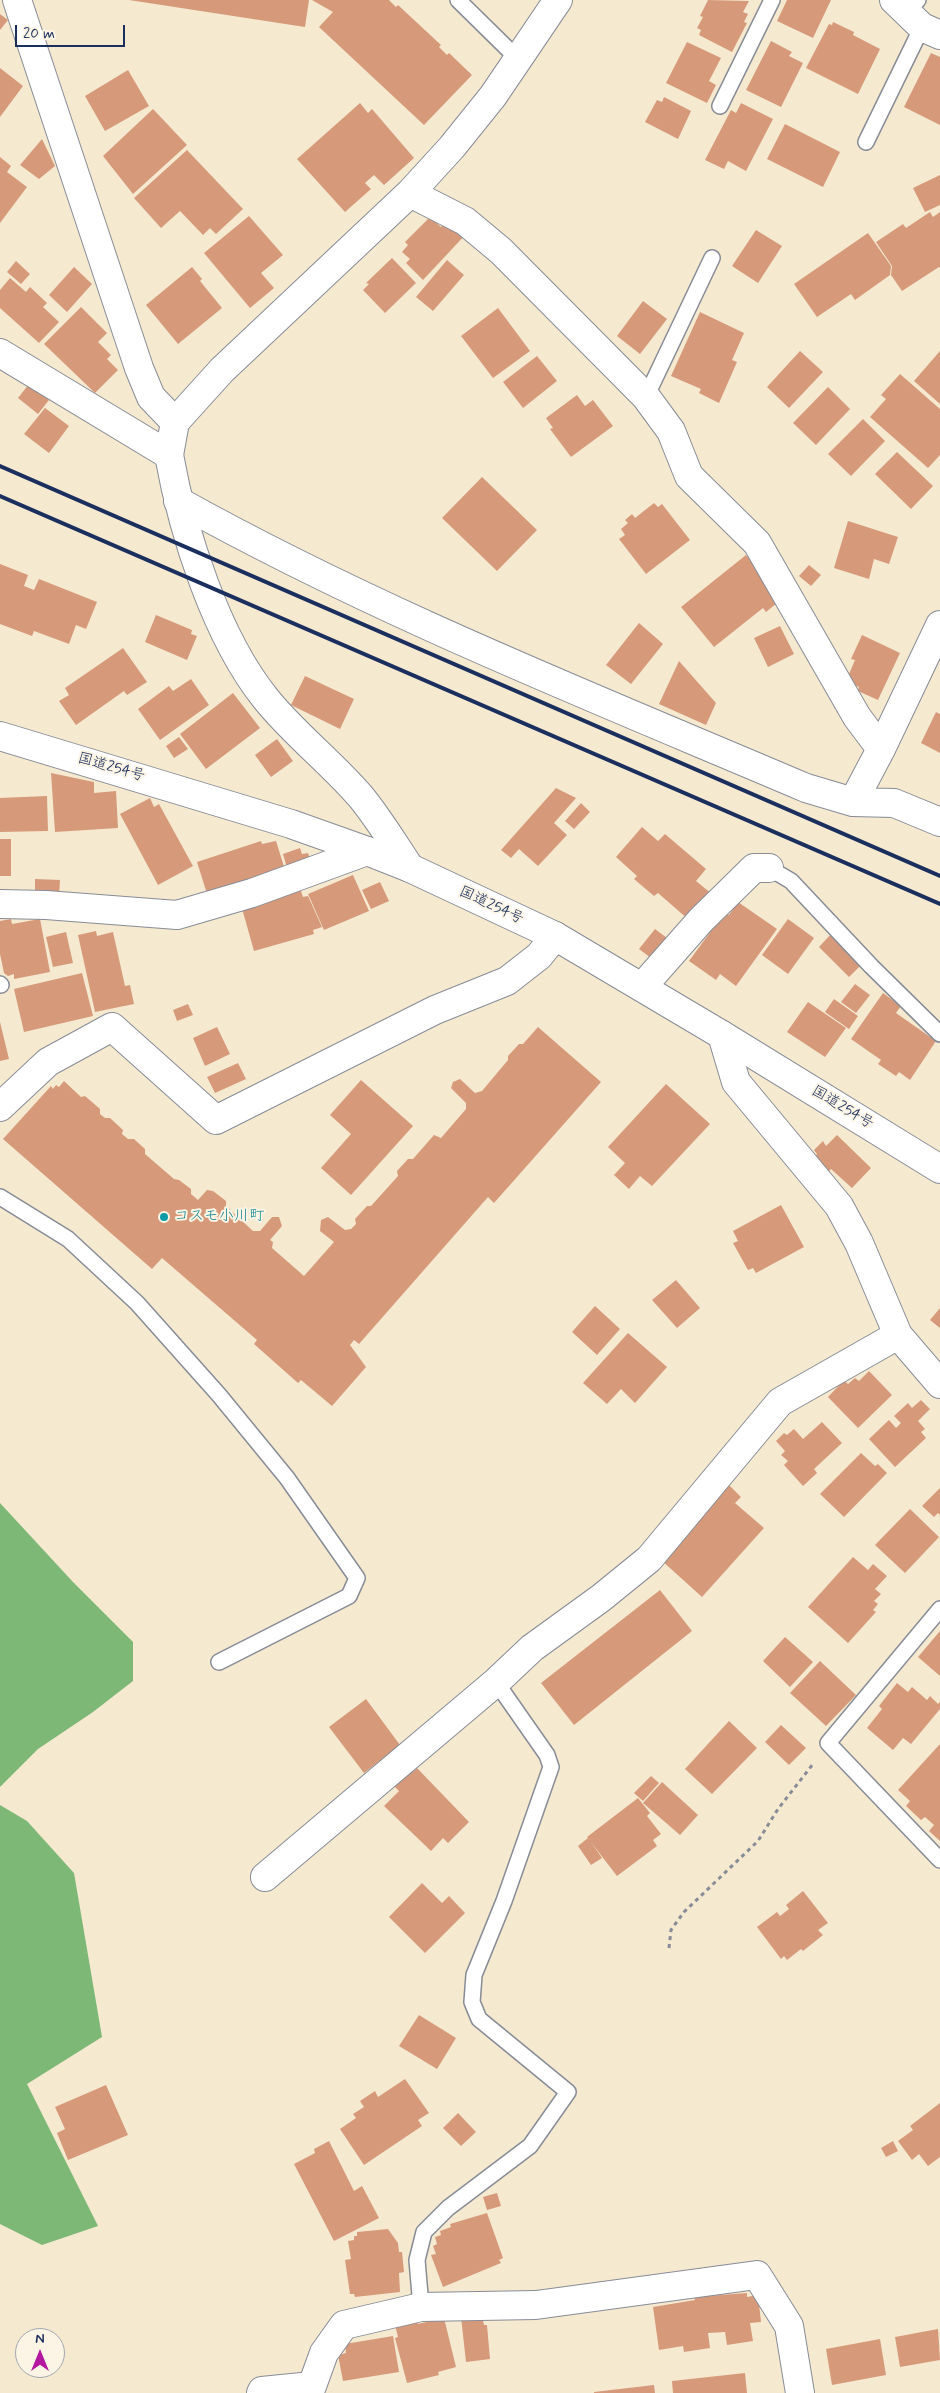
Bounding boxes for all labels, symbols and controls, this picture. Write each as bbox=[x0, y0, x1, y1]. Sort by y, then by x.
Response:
scale bar bbox=[18, 15, 128, 47]
text: 20 m bbox=[23, 24, 55, 44]
street label: 国道254号 bbox=[75, 750, 147, 786]
street label: 国道254号 bbox=[456, 883, 526, 929]
street label: 国道254号 bbox=[808, 1082, 876, 1134]
place label: コスモ小川町 bbox=[174, 1208, 264, 1226]
marker: コスモ小川町 bbox=[158, 1211, 170, 1223]
north arrow bbox=[15, 2328, 65, 2378]
text: N bbox=[35, 2330, 45, 2348]

